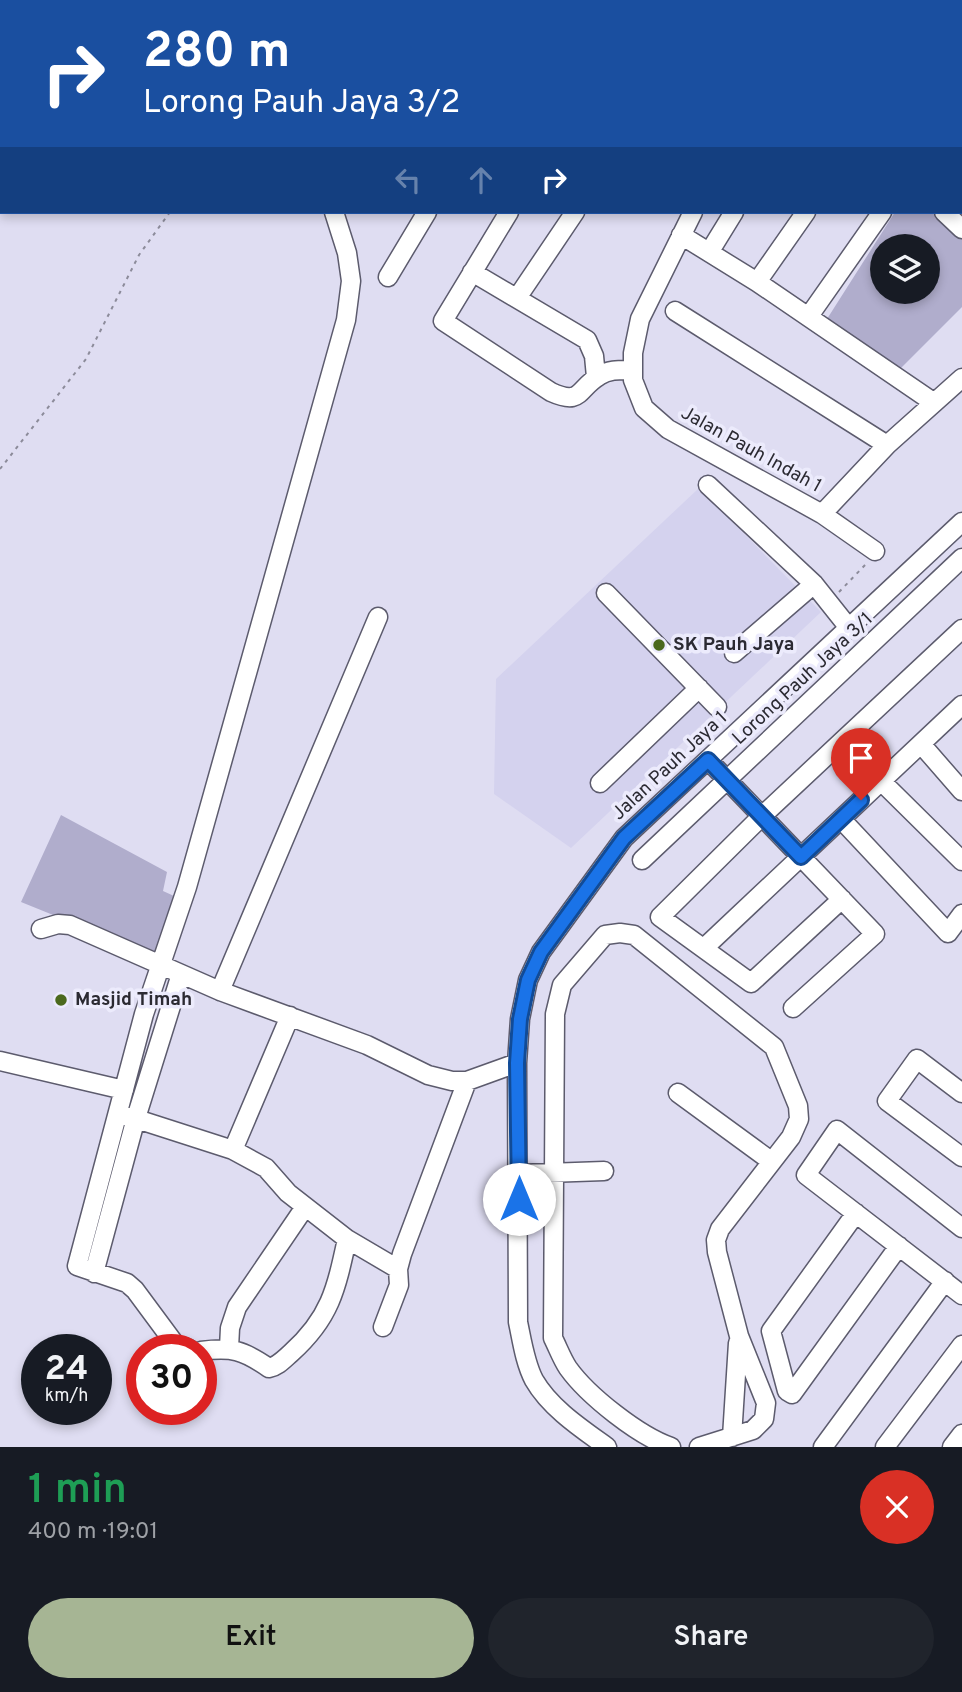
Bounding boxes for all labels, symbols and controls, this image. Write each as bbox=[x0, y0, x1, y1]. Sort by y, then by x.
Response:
text: 280 m bbox=[143, 23, 290, 85]
icon: right bbox=[28, 28, 119, 119]
text: Lorong Pauh Jaya 3/2 bbox=[143, 84, 460, 124]
icon: left bbox=[389, 161, 427, 199]
icon: ahead bbox=[462, 161, 500, 199]
icon: right bbox=[535, 161, 573, 199]
map controls bbox=[870, 234, 940, 304]
button: layers bbox=[870, 234, 940, 304]
street label: Jalan Pauh Indah 1 bbox=[676, 401, 826, 499]
street label: Lorong Pauh Jaya 3/1 bbox=[728, 608, 878, 750]
place label: SK Pauh Jaya bbox=[673, 633, 794, 657]
marker: SK Pauh Jaya bbox=[651, 637, 667, 653]
street label: Jalan Pauh Jaya 1 bbox=[607, 706, 733, 826]
pin bbox=[831, 728, 891, 800]
icon: arrive bbox=[842, 739, 880, 777]
place label: Masjid Timah bbox=[75, 988, 192, 1012]
marker: Masjid Timah bbox=[53, 992, 69, 1008]
position arrow bbox=[482, 1162, 556, 1236]
speed limit sign: 30 bbox=[126, 1334, 217, 1425]
text: 24 bbox=[45, 1348, 88, 1392]
text: km/h bbox=[45, 1385, 88, 1408]
text: 1 min bbox=[28, 1465, 127, 1518]
button: close bbox=[860, 1470, 934, 1544]
text: 400 m · 19:01 bbox=[28, 1518, 158, 1547]
button: Exit bbox=[28, 1598, 474, 1678]
button: Share bbox=[488, 1598, 934, 1678]

